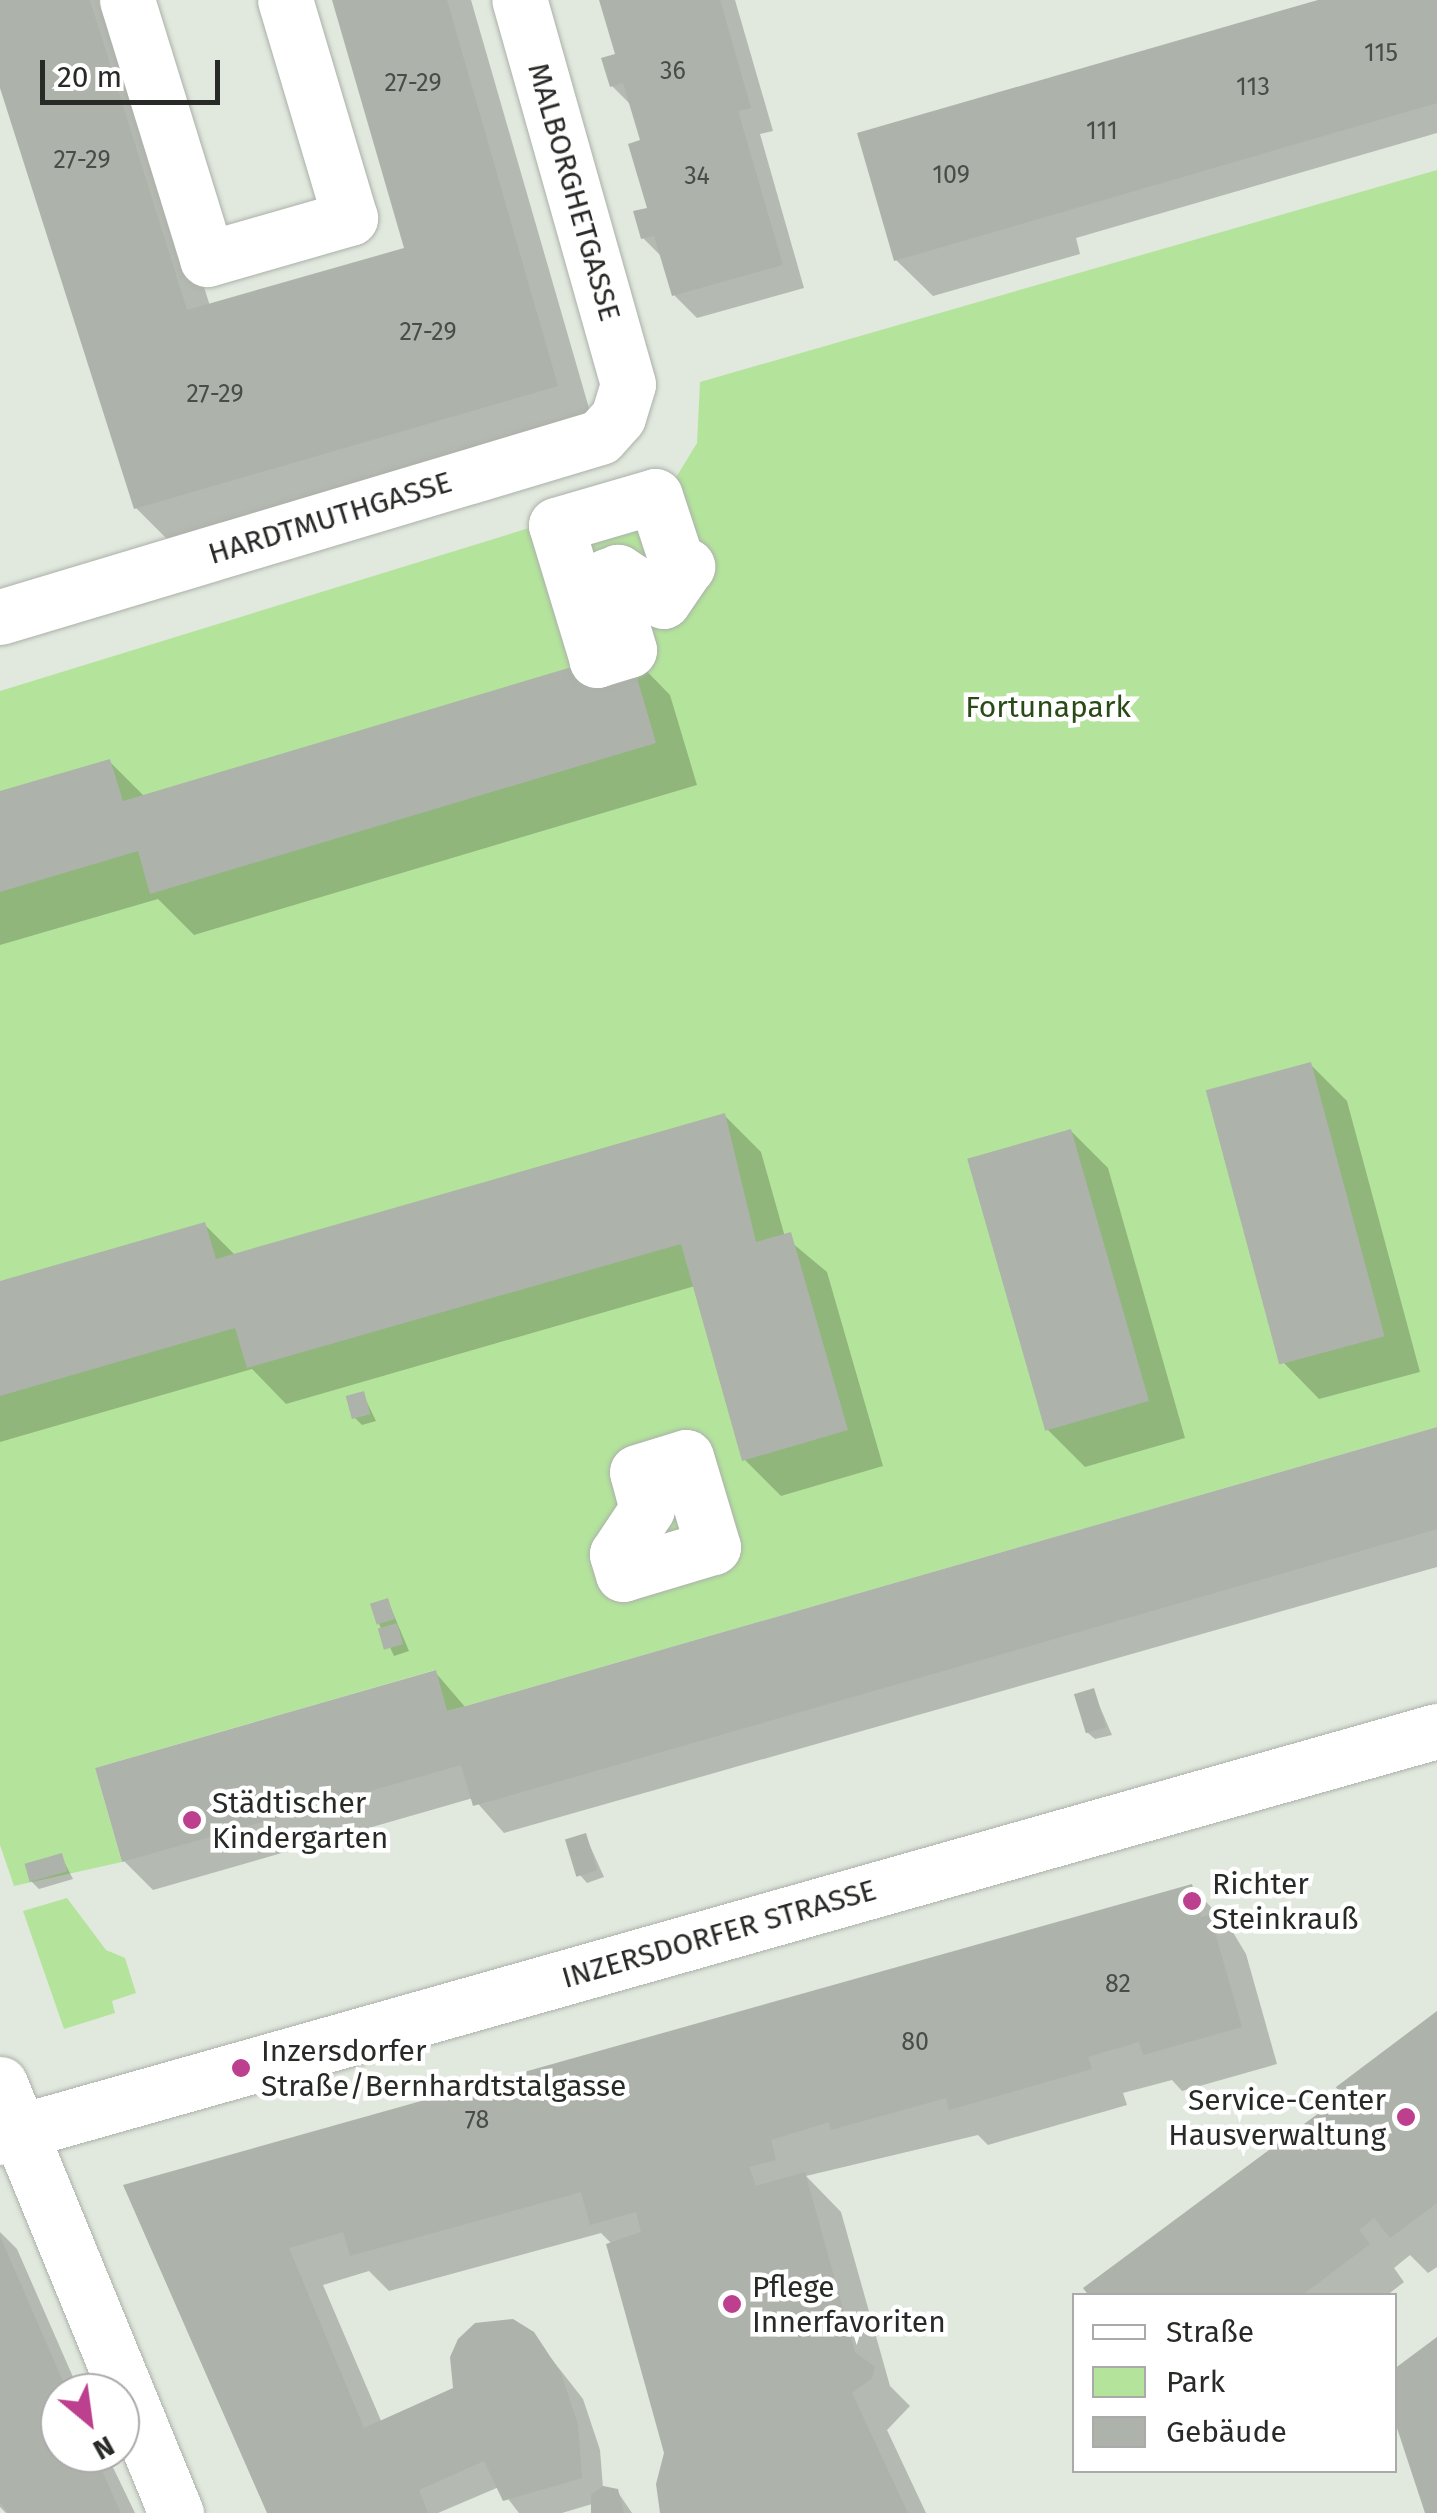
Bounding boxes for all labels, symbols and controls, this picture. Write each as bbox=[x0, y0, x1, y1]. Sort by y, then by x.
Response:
house number: 115 bbox=[1364, 38, 1398, 68]
scale bar bbox=[45, 40, 225, 102]
house number: 36 bbox=[660, 56, 686, 86]
text: 20 m bbox=[57, 59, 122, 95]
street label: MALBORGHETGASSE bbox=[520, 59, 628, 325]
house number: 27-29 bbox=[384, 68, 442, 98]
house number: 113 bbox=[1236, 72, 1270, 102]
house number: 111 bbox=[1086, 116, 1118, 146]
house number: 27-29 bbox=[53, 145, 111, 175]
house number: 109 bbox=[932, 160, 970, 190]
house number: 34 bbox=[684, 161, 710, 191]
house number: 27-29 bbox=[399, 317, 457, 347]
house number: 27-29 bbox=[186, 379, 244, 409]
street label: HARDTMUTHGASSE bbox=[204, 464, 456, 572]
park label: Fortunapark bbox=[965, 689, 1131, 725]
place label: Städtischer Kindergarten bbox=[212, 1785, 388, 1856]
marker: Städtischer Kindergarten bbox=[181, 1809, 203, 1831]
place label: Richter Steinkrauß bbox=[1212, 1866, 1359, 1936]
street label: INZERSDORFER STRASSE bbox=[558, 1872, 880, 1996]
marker: Richter Steinkrauß bbox=[1181, 1890, 1203, 1912]
house number: 82 bbox=[1105, 1969, 1131, 1999]
house number: 80 bbox=[901, 2027, 929, 2057]
place label: Inzersdorfer Straße/Bernhardtstalgasse bbox=[261, 2033, 626, 2104]
marker: Inzersdorfer Straße/Bernhardtstalgasse bbox=[230, 2057, 252, 2079]
place label: Service-Center Hausverwaltung bbox=[1168, 2082, 1386, 2152]
house number: 78 bbox=[465, 2105, 489, 2135]
marker: Service-Center Hausverwaltung bbox=[1395, 2106, 1417, 2128]
place label: Pflege Innerfavoriten bbox=[752, 2269, 946, 2340]
marker: Pflege Innerfavoriten bbox=[721, 2293, 743, 2315]
legend bbox=[1072, 2293, 1397, 2473]
text: Straße bbox=[1166, 2314, 1254, 2350]
text: Park bbox=[1166, 2364, 1225, 2400]
north arrow bbox=[40, 2373, 140, 2473]
text: Gebäude bbox=[1166, 2414, 1287, 2450]
text: N bbox=[88, 2429, 120, 2467]

